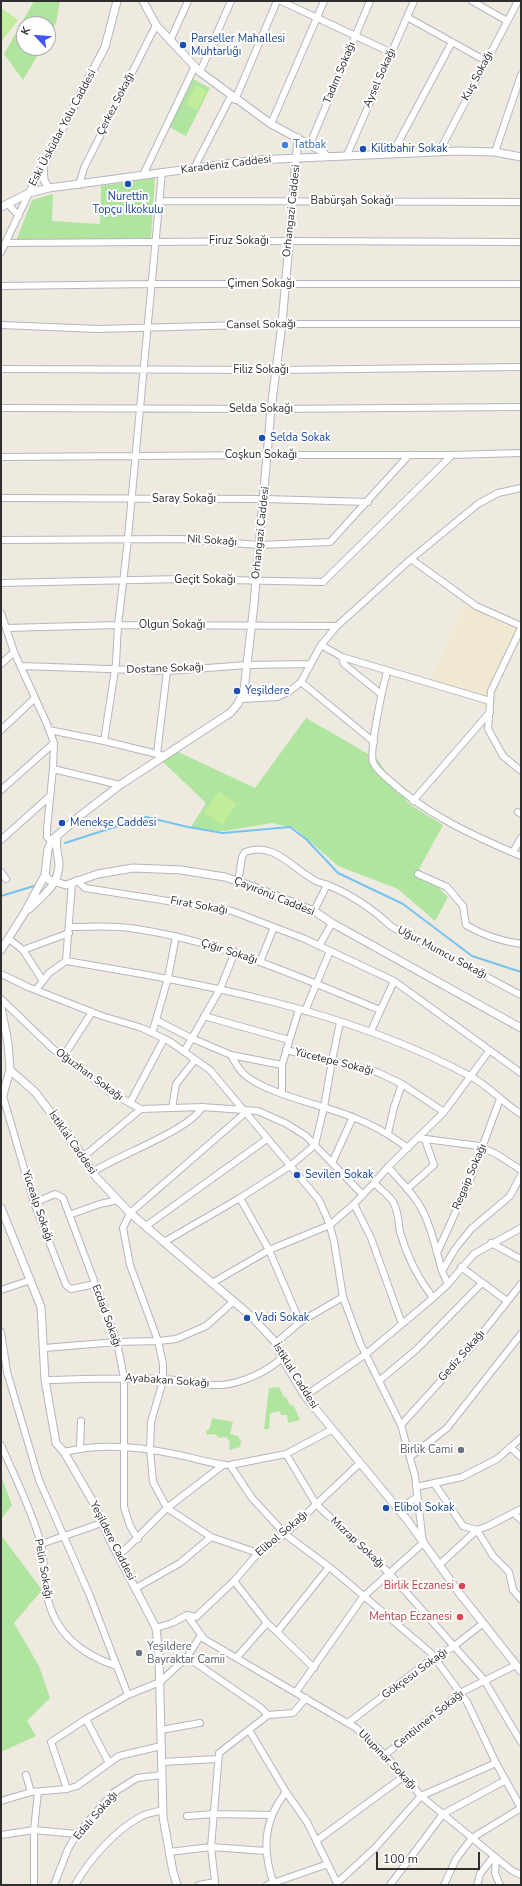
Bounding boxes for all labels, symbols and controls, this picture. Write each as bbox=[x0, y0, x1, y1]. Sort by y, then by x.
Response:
north arrow bbox=[16, 16, 56, 56]
text: K bbox=[17, 24, 34, 38]
place label: Parseller Mahallesi Muhtarlığı bbox=[191, 32, 285, 58]
marker: Parseller Mahallesi Muhtarlığı bbox=[178, 40, 188, 50]
street label: Tadım Sokağı bbox=[321, 40, 359, 106]
street label: Aysel Sokağı bbox=[361, 46, 399, 110]
street label: Kuş Sokağı bbox=[459, 49, 497, 103]
street label: Eski Üsküdar Yolu Caddesi bbox=[27, 67, 99, 189]
street label: Çerkez Sokağı bbox=[94, 70, 138, 138]
place label: Tatbak bbox=[293, 138, 326, 152]
marker: Tatbak bbox=[280, 140, 290, 150]
place label: Kilitbahir Sokak bbox=[371, 142, 448, 156]
marker: Kilitbahir Sokak bbox=[358, 144, 368, 154]
street label: Karadeniz Caddesi bbox=[180, 153, 272, 177]
street label: Orhangazi Caddesi bbox=[281, 164, 303, 258]
marker: Nurettin Topçu İlkokulu bbox=[123, 179, 133, 189]
place label: Nurettin Topçu İlkokulu bbox=[92, 190, 164, 216]
street label: Babürşah Sokağı bbox=[310, 194, 394, 208]
street label: Firuz Sokağı bbox=[209, 234, 269, 248]
street label: Çimen Sokağı bbox=[227, 277, 295, 291]
street label: Cansel Sokağı bbox=[226, 318, 296, 332]
street label: Filiz Sokağı bbox=[233, 363, 289, 377]
street label: Selda Sokağı bbox=[229, 402, 293, 416]
place label: Selda Sokak bbox=[270, 431, 331, 445]
marker: Selda Sokak bbox=[257, 433, 267, 443]
street label: Coşkun Sokağı bbox=[225, 448, 297, 462]
street label: Orhangazi Caddesi bbox=[250, 486, 272, 580]
street label: Saray Sokağı bbox=[152, 492, 216, 506]
street label: Nil Sokağı bbox=[187, 533, 237, 549]
street label: Geçit Sokağı bbox=[174, 573, 236, 587]
street label: Olgun Sokağı bbox=[139, 618, 205, 632]
street label: Dostane Sokağı bbox=[126, 661, 204, 677]
place label: Yeşildere bbox=[245, 684, 290, 698]
marker: Yeşildere bbox=[232, 686, 242, 696]
place label: Menekşe Caddesi bbox=[70, 816, 156, 830]
marker: Menekşe Caddesi bbox=[57, 818, 67, 828]
street label: Çayırönü Caddesi bbox=[232, 875, 316, 919]
street label: Fırat Sokağı bbox=[169, 894, 229, 918]
street label: Uğur Mumcu Sokağı bbox=[395, 924, 489, 982]
street label: Çığır Sokağı bbox=[199, 937, 259, 967]
street label: Oğuzhan Sokağı bbox=[53, 1046, 125, 1104]
street label: Yücetepe Sokağı bbox=[293, 1046, 375, 1078]
street label: İstiklal Caddesi bbox=[45, 1109, 99, 1177]
street label: Regaip Sokağı bbox=[450, 1142, 490, 1212]
place label: Sevilen Sokak bbox=[305, 1168, 374, 1182]
street label: Yücealp Sokağı bbox=[19, 1169, 55, 1243]
marker: Sevilen Sokak bbox=[292, 1170, 302, 1180]
street label: Ecdad Sokağı bbox=[89, 1283, 123, 1349]
place label: Vadi Sokak bbox=[255, 1311, 309, 1325]
marker: Vadi Sokak bbox=[242, 1313, 252, 1323]
street label: Gediz Sokağı bbox=[436, 1328, 488, 1384]
street label: İstiklal Caddesi bbox=[270, 1341, 320, 1411]
street label: Ayabakan Sokağı bbox=[124, 1371, 210, 1391]
place label: Birlik Cami bbox=[400, 1443, 453, 1457]
marker: Birlik Cami bbox=[456, 1445, 466, 1455]
street label: Yeşildere Caddesi bbox=[86, 1499, 138, 1583]
place label: Elibol Sokak bbox=[394, 1501, 454, 1515]
marker: Elibol Sokak bbox=[381, 1503, 391, 1513]
street label: Elibol Sokağı bbox=[253, 1508, 311, 1560]
street label: Mızrap Sokağı bbox=[327, 1515, 387, 1571]
street label: Pelin Sokağı bbox=[31, 1538, 55, 1600]
place label: Birlik Eczanesi bbox=[384, 1579, 454, 1593]
marker: Birlik Eczanesi bbox=[457, 1581, 467, 1591]
place label: Mehtap Eczanesi bbox=[369, 1610, 452, 1624]
marker: Mehtap Eczanesi bbox=[455, 1612, 465, 1622]
place label: Yeşildere Bayraktar Camii bbox=[147, 1640, 225, 1666]
street label: Gökçesu Sokağı bbox=[380, 1646, 450, 1702]
marker: Yeşildere Bayraktar Camii bbox=[134, 1648, 144, 1658]
street label: Centilmen Sokağı bbox=[391, 1688, 467, 1752]
street label: Ulupınar Sokağı bbox=[355, 1727, 419, 1793]
street label: Edalı Sokağı bbox=[71, 1789, 121, 1843]
scale bar bbox=[378, 1844, 482, 1870]
text: 100 m bbox=[383, 1851, 418, 1867]

